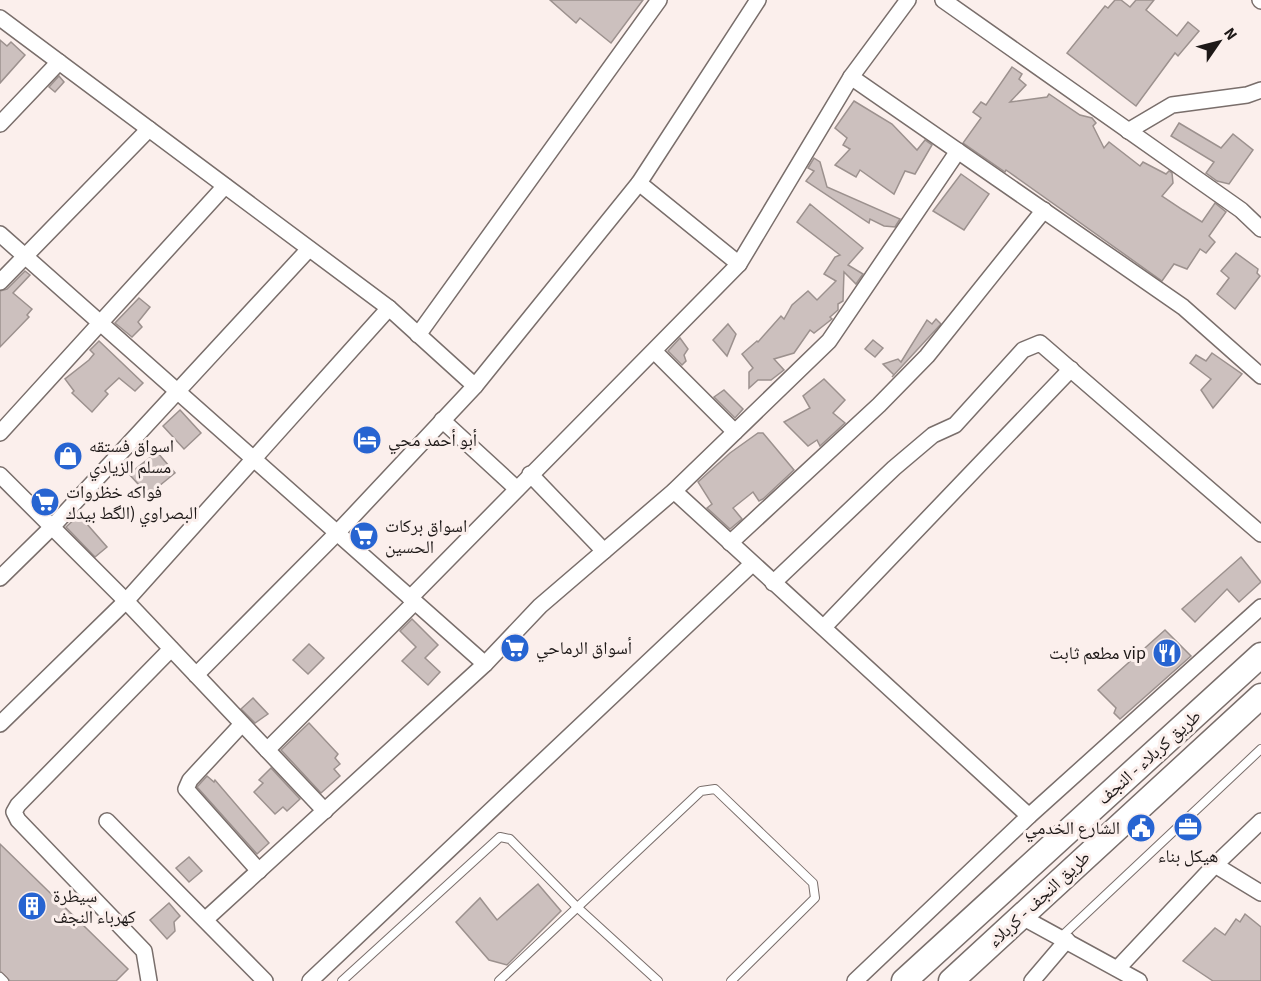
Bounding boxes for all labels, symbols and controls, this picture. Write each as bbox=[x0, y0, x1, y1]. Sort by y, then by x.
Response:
north arrow bbox=[1189, 12, 1249, 72]
text: N bbox=[1218, 23, 1243, 45]
hotel icon: أبو أحمد محي bbox=[351, 424, 383, 456]
place label: أبو أحمد محي bbox=[388, 428, 477, 455]
place label: اسواق فستقه مسلم الزيادي bbox=[89, 434, 174, 482]
shop icon: اسواق فستقه مسلم الزيادي bbox=[52, 440, 84, 472]
place label: فواكه خظروات البصراوي (الگط بيدك bbox=[66, 480, 197, 528]
supermarket icon: فواكه خظروات البصراوي (الگط بيدك bbox=[29, 486, 61, 518]
place label: اسواق بركات الحسين bbox=[385, 514, 467, 560]
supermarket icon: اسواق بركات الحسين bbox=[348, 520, 380, 552]
supermarket icon: أسواق الرماحي bbox=[499, 632, 531, 664]
place label: أسواق الرماحي bbox=[536, 636, 632, 663]
restaurant icon: مطعم ثابت vip bbox=[1151, 637, 1183, 669]
place label: مطعم ثابت vip bbox=[1049, 641, 1146, 666]
street label: طريق کربلاء - النجف bbox=[1092, 704, 1207, 811]
office icon: هيكل بناء bbox=[1172, 811, 1204, 843]
public building icon: الشارع الخدمي bbox=[1125, 812, 1157, 844]
place label: الشارع الخدمي bbox=[1025, 816, 1120, 843]
place label: هيكل بناء bbox=[1158, 844, 1218, 869]
street label: طريق النجف - کربلاء bbox=[983, 845, 1096, 953]
place label: سيطرة كهرباء النجف bbox=[53, 884, 136, 930]
building icon: سيطرة كهرباء النجف bbox=[16, 890, 48, 922]

